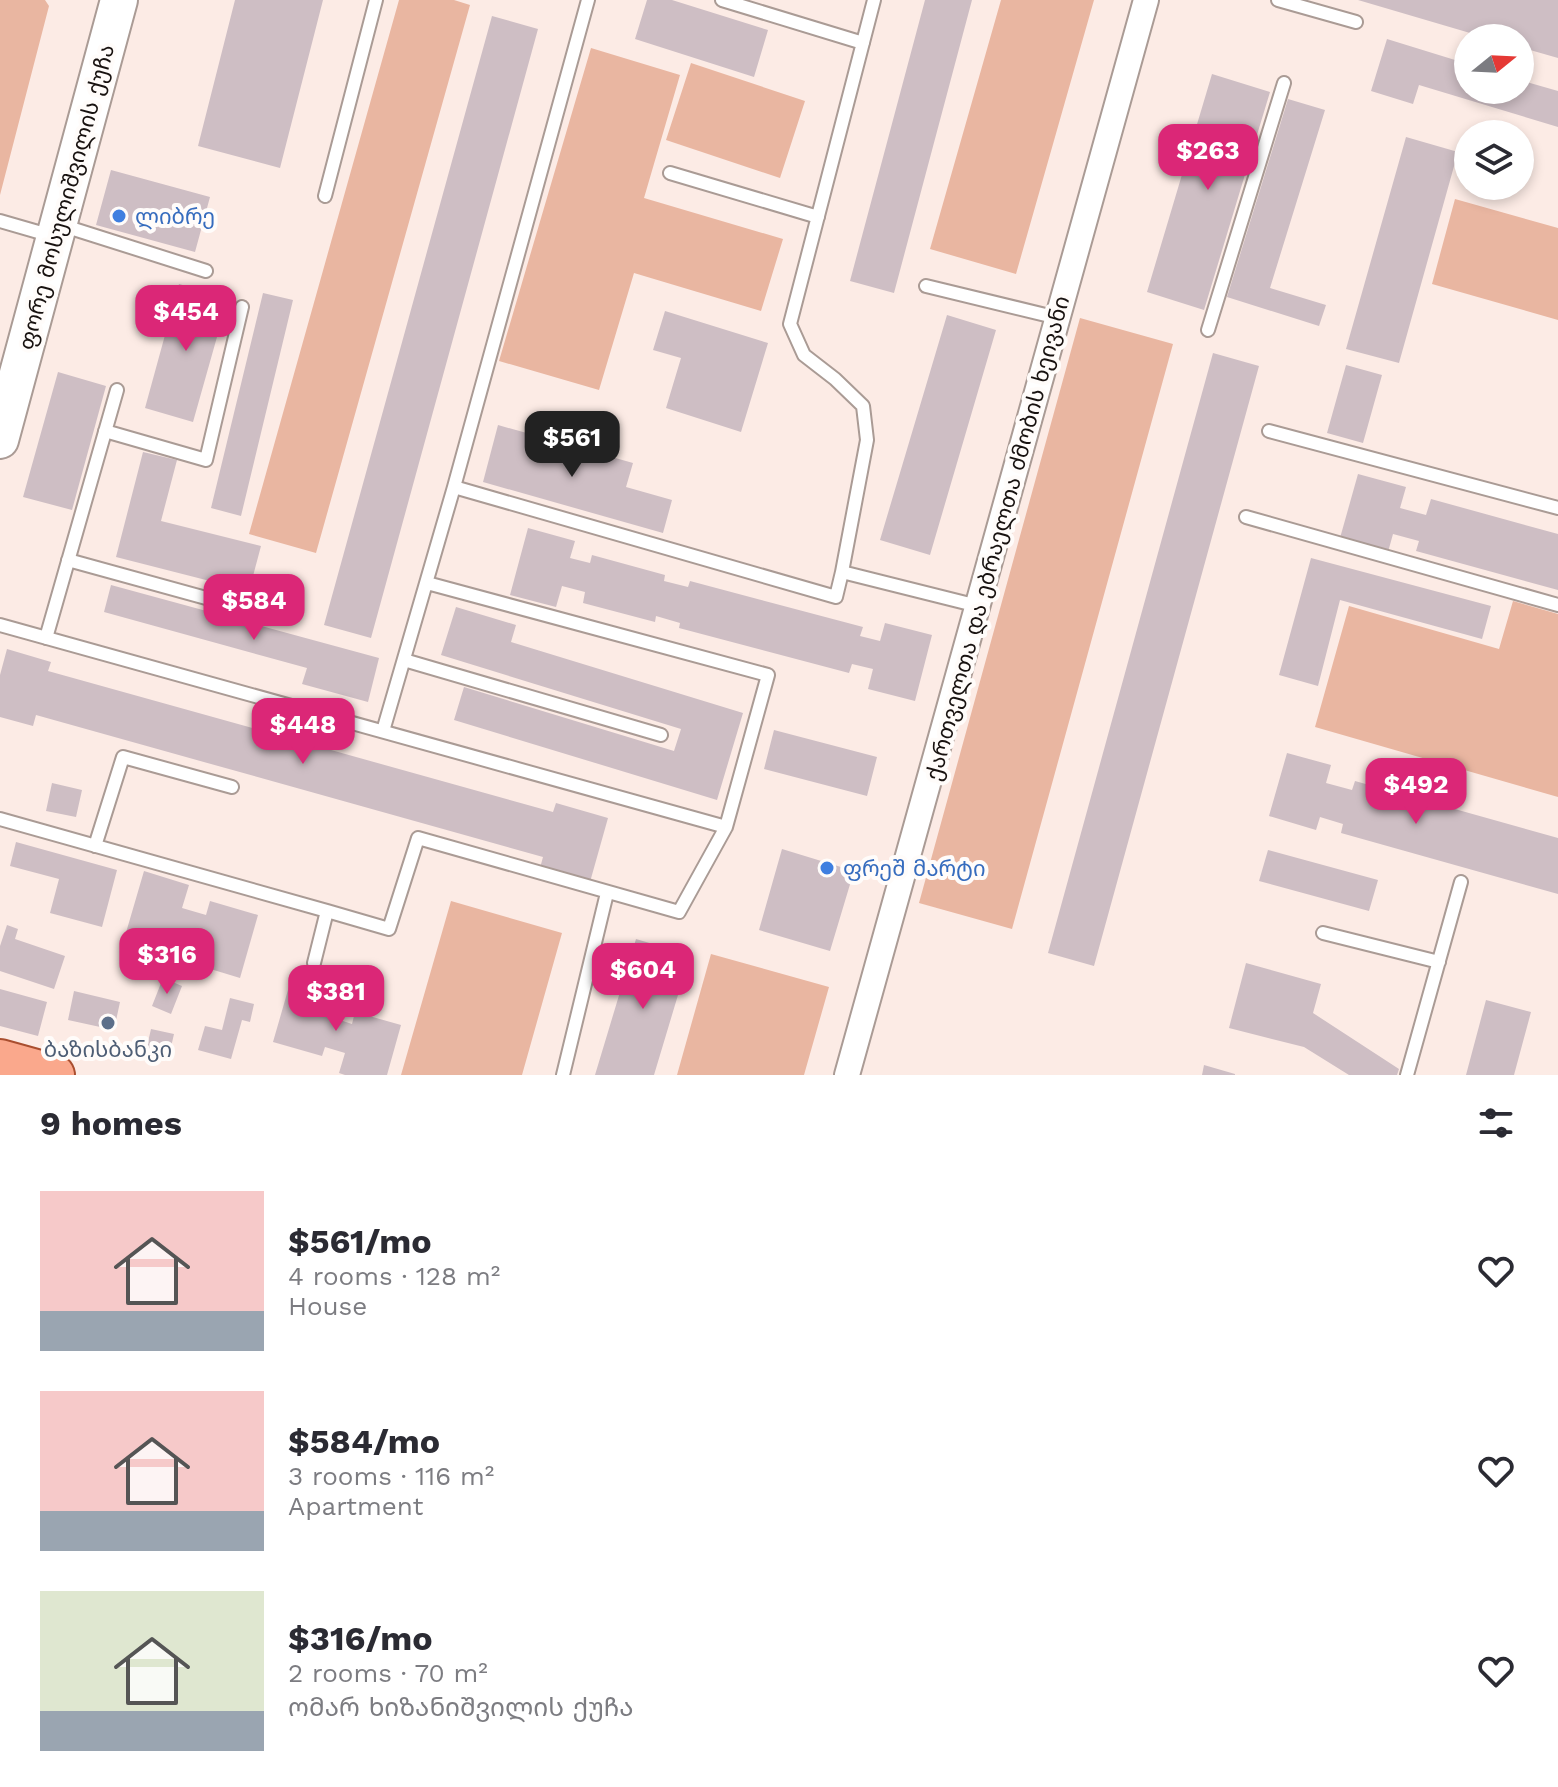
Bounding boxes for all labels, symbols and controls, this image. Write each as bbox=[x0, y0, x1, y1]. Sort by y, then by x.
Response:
north arrow bbox=[1454, 24, 1534, 104]
map controls bbox=[1454, 24, 1534, 200]
street label: ფორე მოსულიშვილის ქუჩა bbox=[14, 42, 120, 353]
button: layers bbox=[1454, 120, 1534, 200]
pin: $263 bbox=[1161, 124, 1255, 192]
text: $263 bbox=[1176, 135, 1240, 165]
place label: ლიბრე bbox=[135, 204, 215, 230]
marker: ლიბრე bbox=[110, 207, 128, 225]
pin: $454 bbox=[139, 285, 233, 353]
street label: ქართველთა და ებრაელთა ძმობის ხეივანი bbox=[921, 293, 1075, 783]
text: $454 bbox=[153, 296, 219, 326]
pin: $561 bbox=[525, 411, 619, 479]
text: $561 bbox=[543, 422, 601, 452]
pin: $584 bbox=[207, 574, 301, 642]
text: $584 bbox=[222, 585, 286, 615]
pin: $448 bbox=[256, 698, 350, 766]
text: $448 bbox=[270, 709, 336, 739]
pin: $492 bbox=[1369, 758, 1463, 826]
text: $492 bbox=[1384, 769, 1448, 799]
place label: ფრეშ მარტი bbox=[843, 856, 986, 881]
marker: ფრეშ მარტი bbox=[818, 859, 836, 877]
pin: $316 bbox=[120, 928, 214, 996]
text: $316 bbox=[137, 939, 197, 969]
pin: $604 bbox=[596, 943, 690, 1011]
text: $604 bbox=[610, 954, 676, 984]
pin: $381 bbox=[289, 965, 383, 1033]
text: $381 bbox=[306, 976, 366, 1006]
marker: ბაზისბანკი bbox=[99, 1014, 117, 1032]
place label: ბაზისბანკი bbox=[44, 1037, 172, 1062]
icon: filters bbox=[1474, 1101, 1518, 1145]
text: 9 homes bbox=[40, 1103, 182, 1143]
text: $561/mo bbox=[288, 1221, 432, 1261]
icon: home bbox=[104, 1223, 200, 1319]
icon: heart bbox=[1474, 1249, 1518, 1293]
text: 4 rooms · 128 m² bbox=[288, 1261, 500, 1291]
text: House bbox=[288, 1291, 367, 1321]
text: $584/mo bbox=[288, 1421, 440, 1461]
icon: home bbox=[104, 1423, 200, 1519]
icon: heart bbox=[1474, 1449, 1518, 1493]
text: 3 rooms · 116 m² bbox=[288, 1461, 494, 1491]
text: Apartment bbox=[288, 1491, 424, 1521]
text: $316/mo bbox=[288, 1618, 433, 1658]
icon: home bbox=[104, 1623, 200, 1719]
icon: heart bbox=[1474, 1649, 1518, 1693]
text: 2 rooms · 70 m² bbox=[288, 1658, 488, 1688]
text: ომარ ხიზანიშვილის ქუჩა bbox=[288, 1692, 634, 1722]

